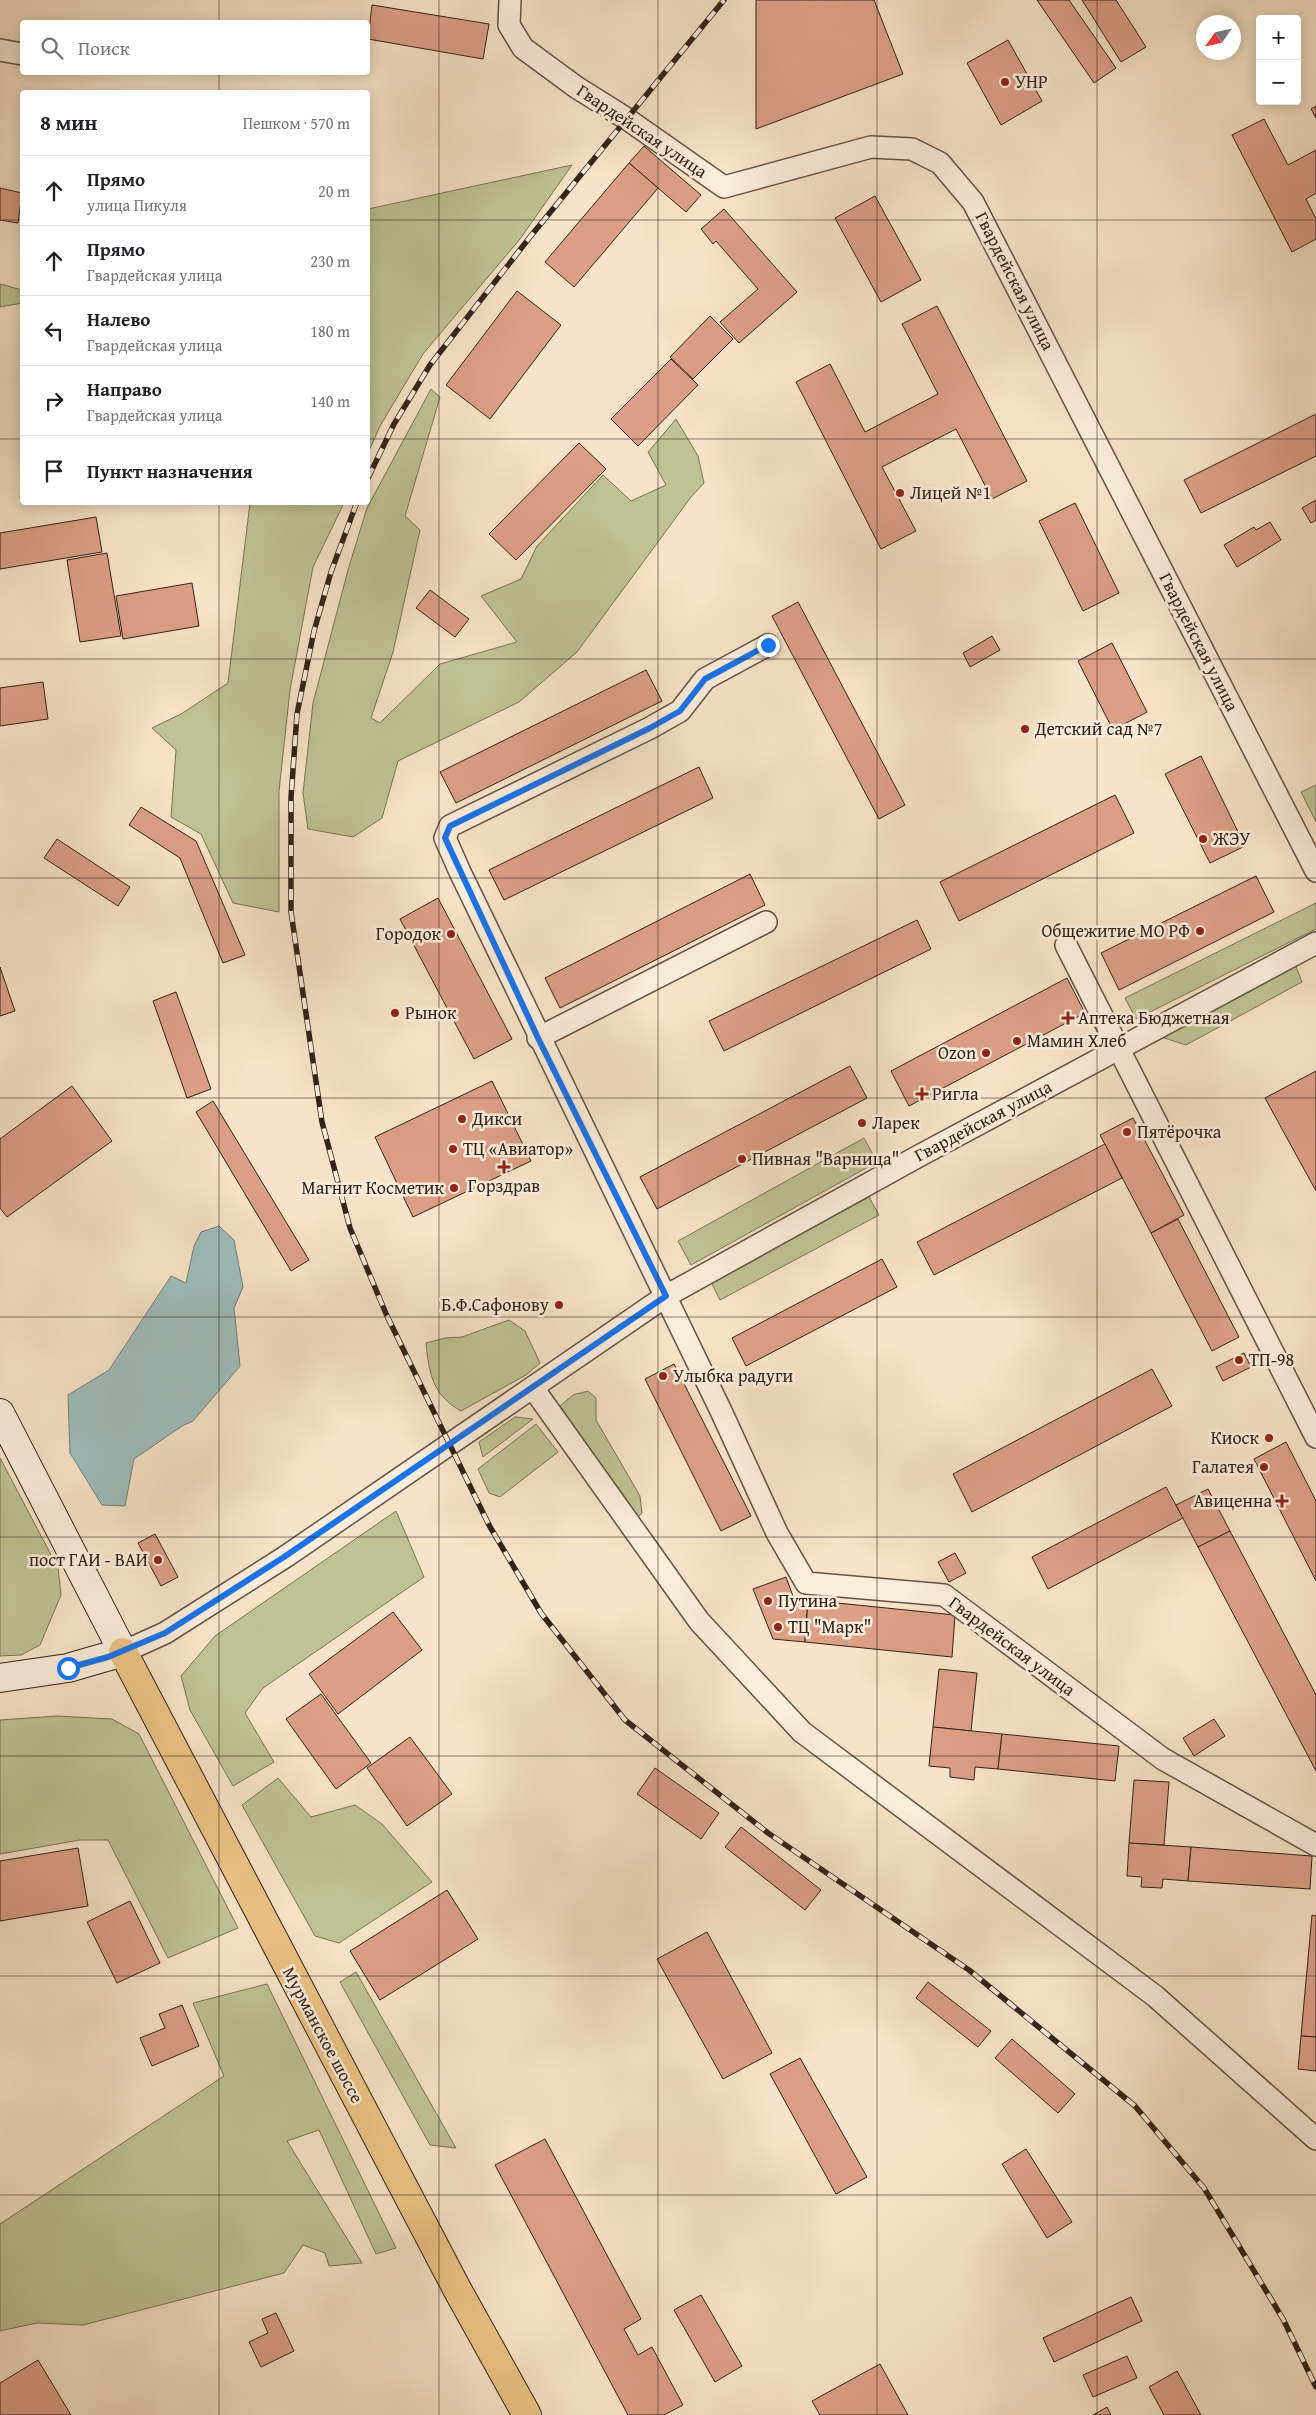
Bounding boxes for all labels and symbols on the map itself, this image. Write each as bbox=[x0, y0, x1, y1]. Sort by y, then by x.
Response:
north arrow bbox=[1196, 15, 1241, 60]
place label: УНР bbox=[1015, 68, 1048, 95]
marker: УНР bbox=[999, 76, 1011, 88]
street label: Гвардейская улица bbox=[572, 77, 713, 185]
street label: Гвардейская улица bbox=[969, 207, 1062, 355]
place label: Лицей №1 bbox=[910, 479, 991, 506]
marker: Лицей №1 bbox=[894, 487, 906, 499]
street label: Гвардейская улица bbox=[1153, 568, 1246, 716]
route end bbox=[757, 634, 780, 657]
place label: Детский сад №7 bbox=[1034, 715, 1162, 742]
marker: Детский сад №7 bbox=[1019, 723, 1031, 735]
place label: ЖЭУ bbox=[1212, 825, 1250, 852]
marker: ЖЭУ bbox=[1197, 833, 1209, 845]
place label: Общежитие МО РФ bbox=[1041, 917, 1190, 944]
place label: Городок bbox=[376, 920, 442, 947]
marker: Общежитие МО РФ bbox=[1194, 925, 1206, 937]
marker: Городок bbox=[445, 928, 457, 940]
place label: Рынок bbox=[405, 999, 457, 1026]
place label: Аптека Бюджетная bbox=[1078, 1004, 1230, 1031]
marker: Рынок bbox=[389, 1007, 401, 1019]
marker: Аптека Бюджетная bbox=[1062, 1012, 1074, 1024]
place label: Мамин Хлеб bbox=[1027, 1027, 1126, 1054]
marker: Мамин Хлеб bbox=[1011, 1035, 1023, 1047]
place label: Ozon bbox=[938, 1039, 976, 1066]
marker: Ozon bbox=[980, 1047, 992, 1059]
street label: Гвардейская улица bbox=[909, 1073, 1057, 1168]
place label: Ригла bbox=[932, 1080, 979, 1107]
marker: Ригла bbox=[916, 1088, 928, 1100]
place label: Дикси bbox=[471, 1105, 523, 1132]
place label: Ларек bbox=[872, 1109, 920, 1136]
marker: Дикси bbox=[456, 1113, 468, 1125]
marker: Ларек bbox=[856, 1117, 868, 1129]
place label: Пятёрочка bbox=[1137, 1118, 1222, 1145]
marker: Пятёрочка bbox=[1121, 1126, 1133, 1138]
place label: ТЦ «Авиатор» bbox=[463, 1135, 573, 1162]
marker: ТЦ «Авиатор» bbox=[447, 1143, 459, 1155]
place label: Пивная "Варница" bbox=[752, 1145, 899, 1172]
marker: Пивная "Варница" bbox=[736, 1153, 748, 1165]
marker: Горздрав bbox=[498, 1161, 510, 1173]
place label: Горздрав bbox=[468, 1172, 540, 1199]
place label: Магнит Косметик bbox=[302, 1174, 445, 1201]
marker: Магнит Косметик bbox=[448, 1182, 460, 1194]
place label: Б.Ф.Сафонову bbox=[441, 1291, 549, 1318]
marker: Б.Ф.Сафонову bbox=[553, 1299, 565, 1311]
place label: ТП-98 bbox=[1249, 1346, 1294, 1373]
marker: ТП-98 bbox=[1233, 1354, 1245, 1366]
place label: Улыбка радуги bbox=[673, 1362, 793, 1389]
marker: Улыбка радуги bbox=[657, 1370, 669, 1382]
place label: Киоск bbox=[1211, 1424, 1260, 1451]
marker: Киоск bbox=[1263, 1432, 1275, 1444]
place label: Галатея bbox=[1192, 1453, 1254, 1480]
marker: Галатея bbox=[1258, 1461, 1270, 1473]
place label: Авиценна bbox=[1193, 1487, 1272, 1514]
marker: Авиценна bbox=[1276, 1495, 1288, 1507]
place label: пост ГАИ - ВАИ bbox=[29, 1546, 148, 1573]
marker: пост ГАИ - ВАИ bbox=[152, 1554, 164, 1566]
place label: Путина bbox=[778, 1587, 838, 1614]
street label: Гвардейская улица bbox=[943, 1589, 1082, 1702]
marker: Путина bbox=[762, 1595, 774, 1607]
place label: ТЦ "Марк" bbox=[788, 1613, 871, 1640]
marker: ТЦ "Марк" bbox=[772, 1621, 784, 1633]
route start bbox=[57, 1657, 80, 1680]
street label: Мурманское шоссе bbox=[276, 1962, 371, 2108]

